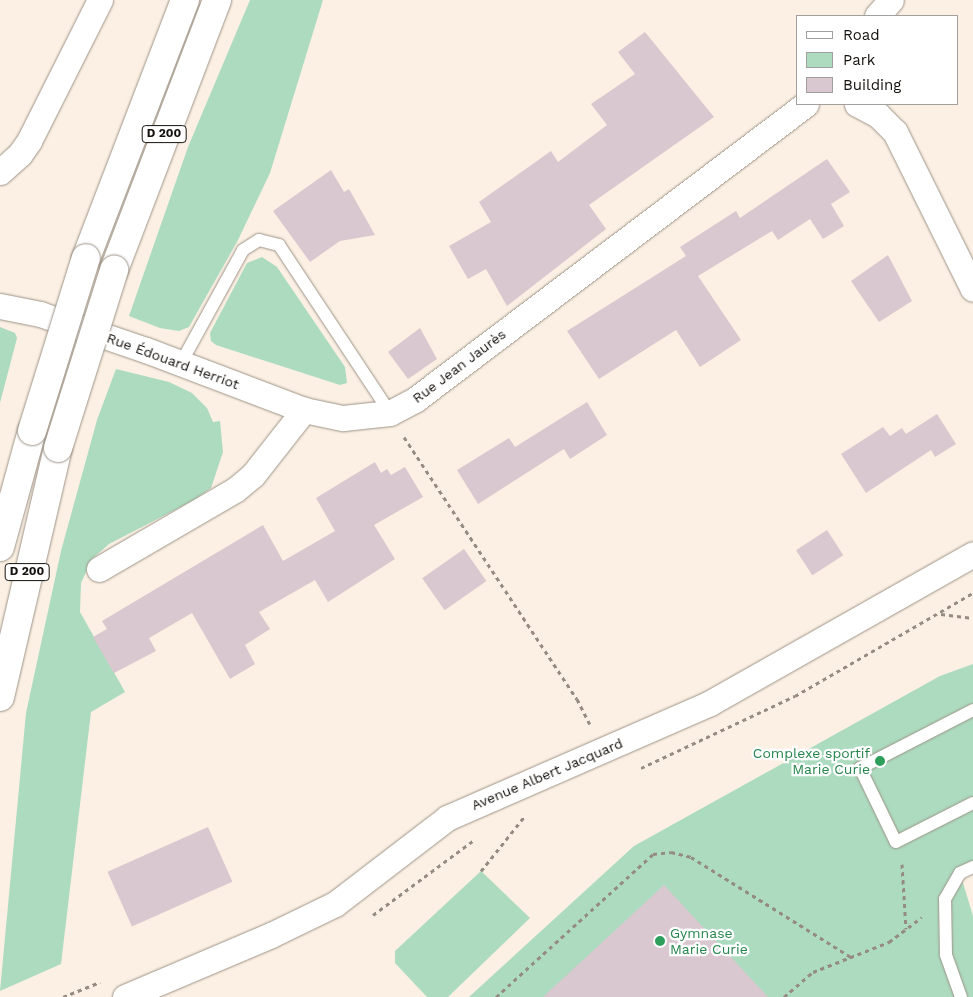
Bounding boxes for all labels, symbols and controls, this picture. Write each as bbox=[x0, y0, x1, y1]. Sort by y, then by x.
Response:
legend bbox=[796, 15, 958, 105]
text: Road bbox=[843, 26, 880, 44]
text: Park bbox=[843, 51, 875, 69]
text: Building bbox=[843, 76, 901, 94]
road number: D 200 bbox=[142, 125, 186, 144]
street label: Rue Jean Jaurès bbox=[409, 325, 509, 407]
street label: Rue Édouard Herriot bbox=[105, 329, 241, 393]
road number: D 200 bbox=[5, 562, 50, 582]
street label: Avenue Albert Jacquard bbox=[468, 734, 626, 814]
place label: Complexe sportif Marie Curie bbox=[753, 745, 870, 778]
marker: Complexe sportif Marie Curie bbox=[874, 755, 886, 767]
place label: Gymnase Marie Curie bbox=[670, 925, 748, 958]
marker: Gymnase Marie Curie bbox=[654, 935, 666, 947]

